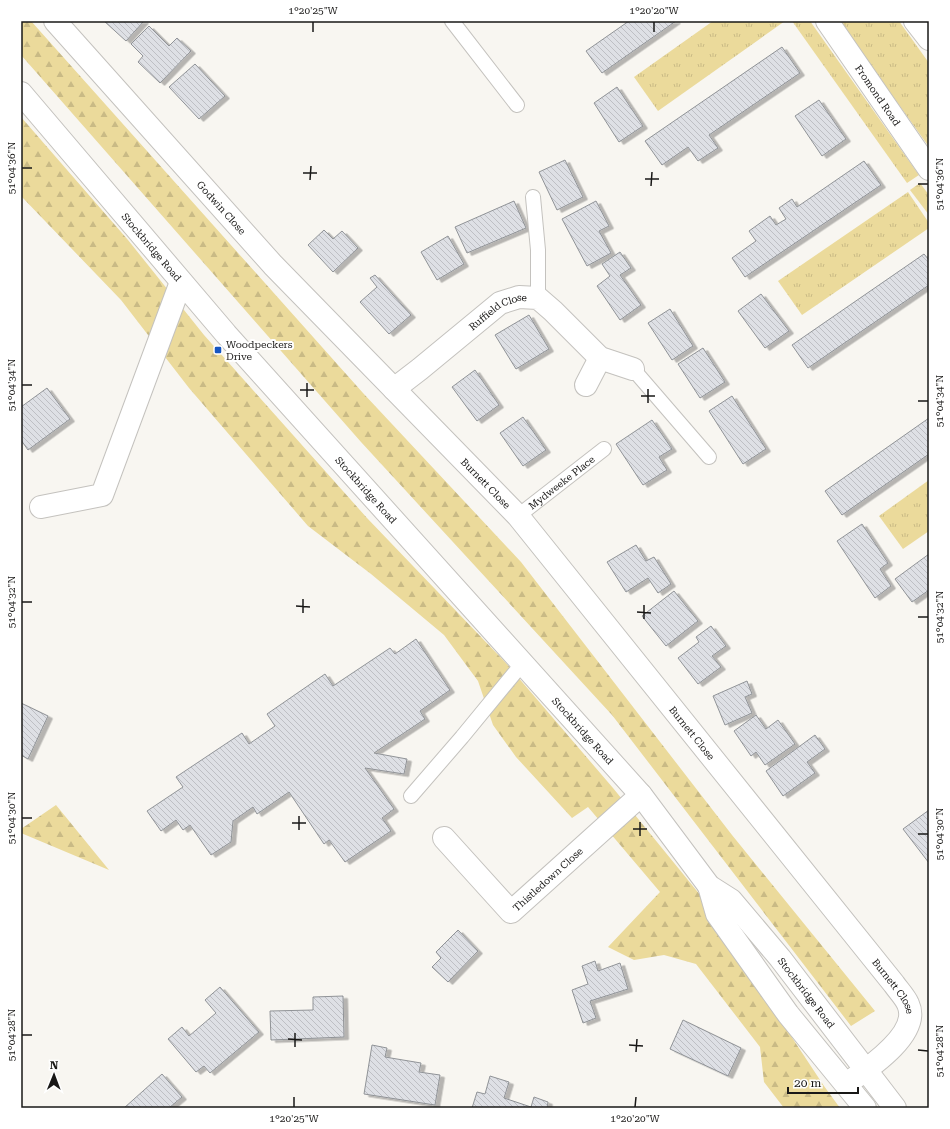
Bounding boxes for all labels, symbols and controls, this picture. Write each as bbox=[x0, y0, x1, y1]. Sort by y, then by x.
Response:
text: 1°20'25"W bbox=[288, 5, 339, 16]
text: 1°20'20"W bbox=[629, 5, 680, 16]
street label: Fromond Road bbox=[853, 63, 903, 128]
text: 51°04'36"N bbox=[6, 142, 17, 194]
text: 51°04'36"N bbox=[934, 158, 945, 210]
street label: Godwin Close bbox=[195, 179, 248, 237]
street label: Stockbridge Road bbox=[119, 211, 184, 284]
street label: Ruffield Close bbox=[467, 292, 528, 332]
place label: Woodpeckers Drive bbox=[226, 339, 293, 362]
marker: Woodpeckers Drive bbox=[213, 345, 223, 355]
text: 51°04'34"N bbox=[6, 359, 17, 411]
text: 51°04'34"N bbox=[934, 375, 945, 427]
street label: Mydweeke Place bbox=[527, 453, 597, 512]
street label: Stockbridge Road bbox=[333, 455, 399, 526]
street label: Burnett Close bbox=[459, 456, 513, 511]
text: 51°04'32"N bbox=[6, 576, 17, 628]
text: 51°04'32"N bbox=[934, 591, 945, 643]
street label: Stockbridge Road bbox=[550, 695, 616, 767]
street label: Burnett Close bbox=[667, 704, 717, 762]
text: 51°04'30"N bbox=[6, 792, 17, 844]
text: 51°04'30"N bbox=[934, 808, 945, 860]
street label: Thistledown Close bbox=[511, 845, 585, 914]
street label: Stockbridge Road bbox=[776, 956, 837, 1031]
street label: Burnett Close bbox=[870, 957, 915, 1015]
text: 51°04'28"N bbox=[6, 1009, 17, 1061]
text: 51°04'28"N bbox=[934, 1025, 945, 1077]
north arrow bbox=[34, 1055, 74, 1095]
text: N bbox=[50, 1059, 59, 1072]
scale bar bbox=[788, 1069, 858, 1095]
text: 20 m bbox=[794, 1076, 821, 1090]
text: 1°20'25"W bbox=[269, 1113, 320, 1124]
text: 1°20'20"W bbox=[610, 1113, 661, 1124]

